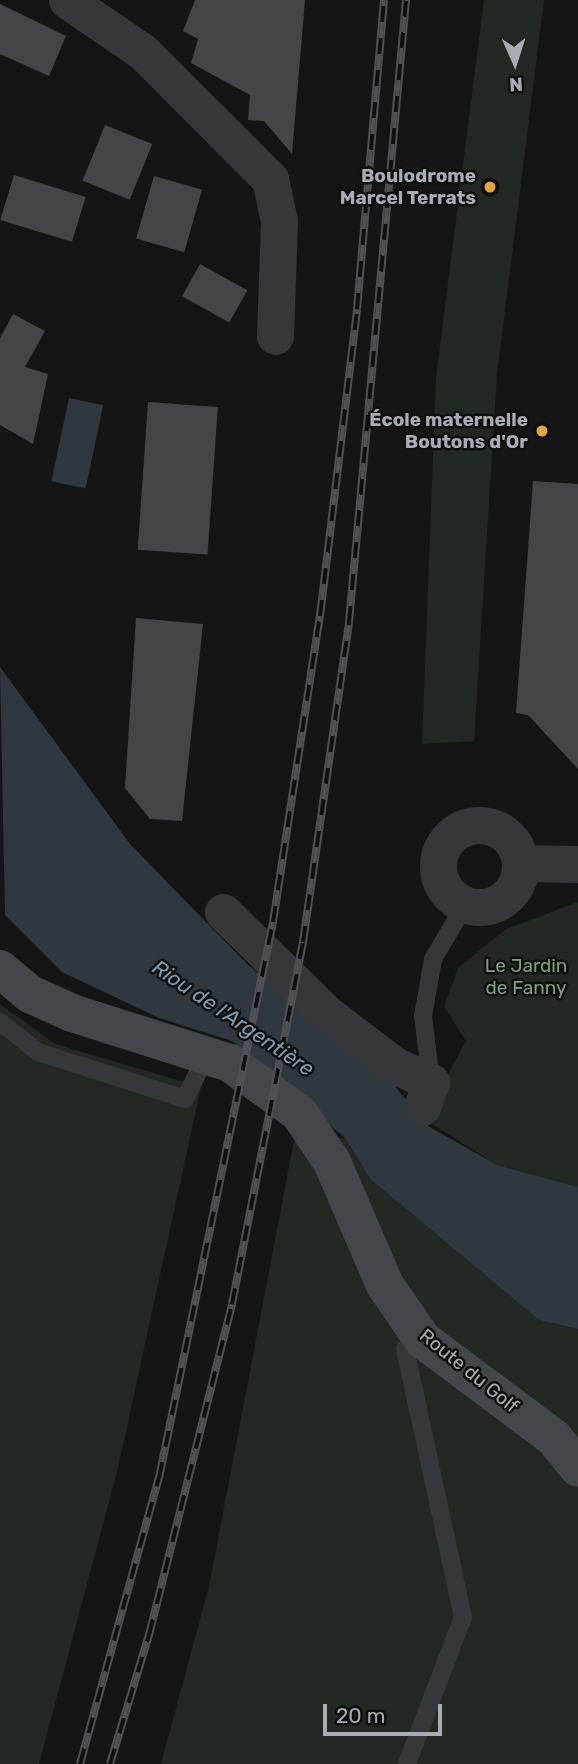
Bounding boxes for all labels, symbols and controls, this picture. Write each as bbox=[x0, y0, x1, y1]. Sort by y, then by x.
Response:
north arrow bbox=[480, 28, 550, 98]
text: N bbox=[509, 73, 524, 96]
place label: Boulodrome Marcel Terrats bbox=[339, 165, 476, 209]
marker: Boulodrome Marcel Terrats bbox=[482, 179, 498, 195]
place label: École maternelle Boutons d'Or bbox=[369, 409, 528, 453]
marker: École maternelle Boutons d'Or bbox=[534, 423, 550, 439]
water label: Riou de l'Argentière bbox=[147, 955, 319, 1081]
park label: Le Jardin de Fanny bbox=[485, 955, 567, 999]
street label: Route du Golf bbox=[415, 1324, 523, 1418]
scale bar bbox=[326, 1690, 445, 1734]
text: 20 m bbox=[336, 1703, 385, 1728]

